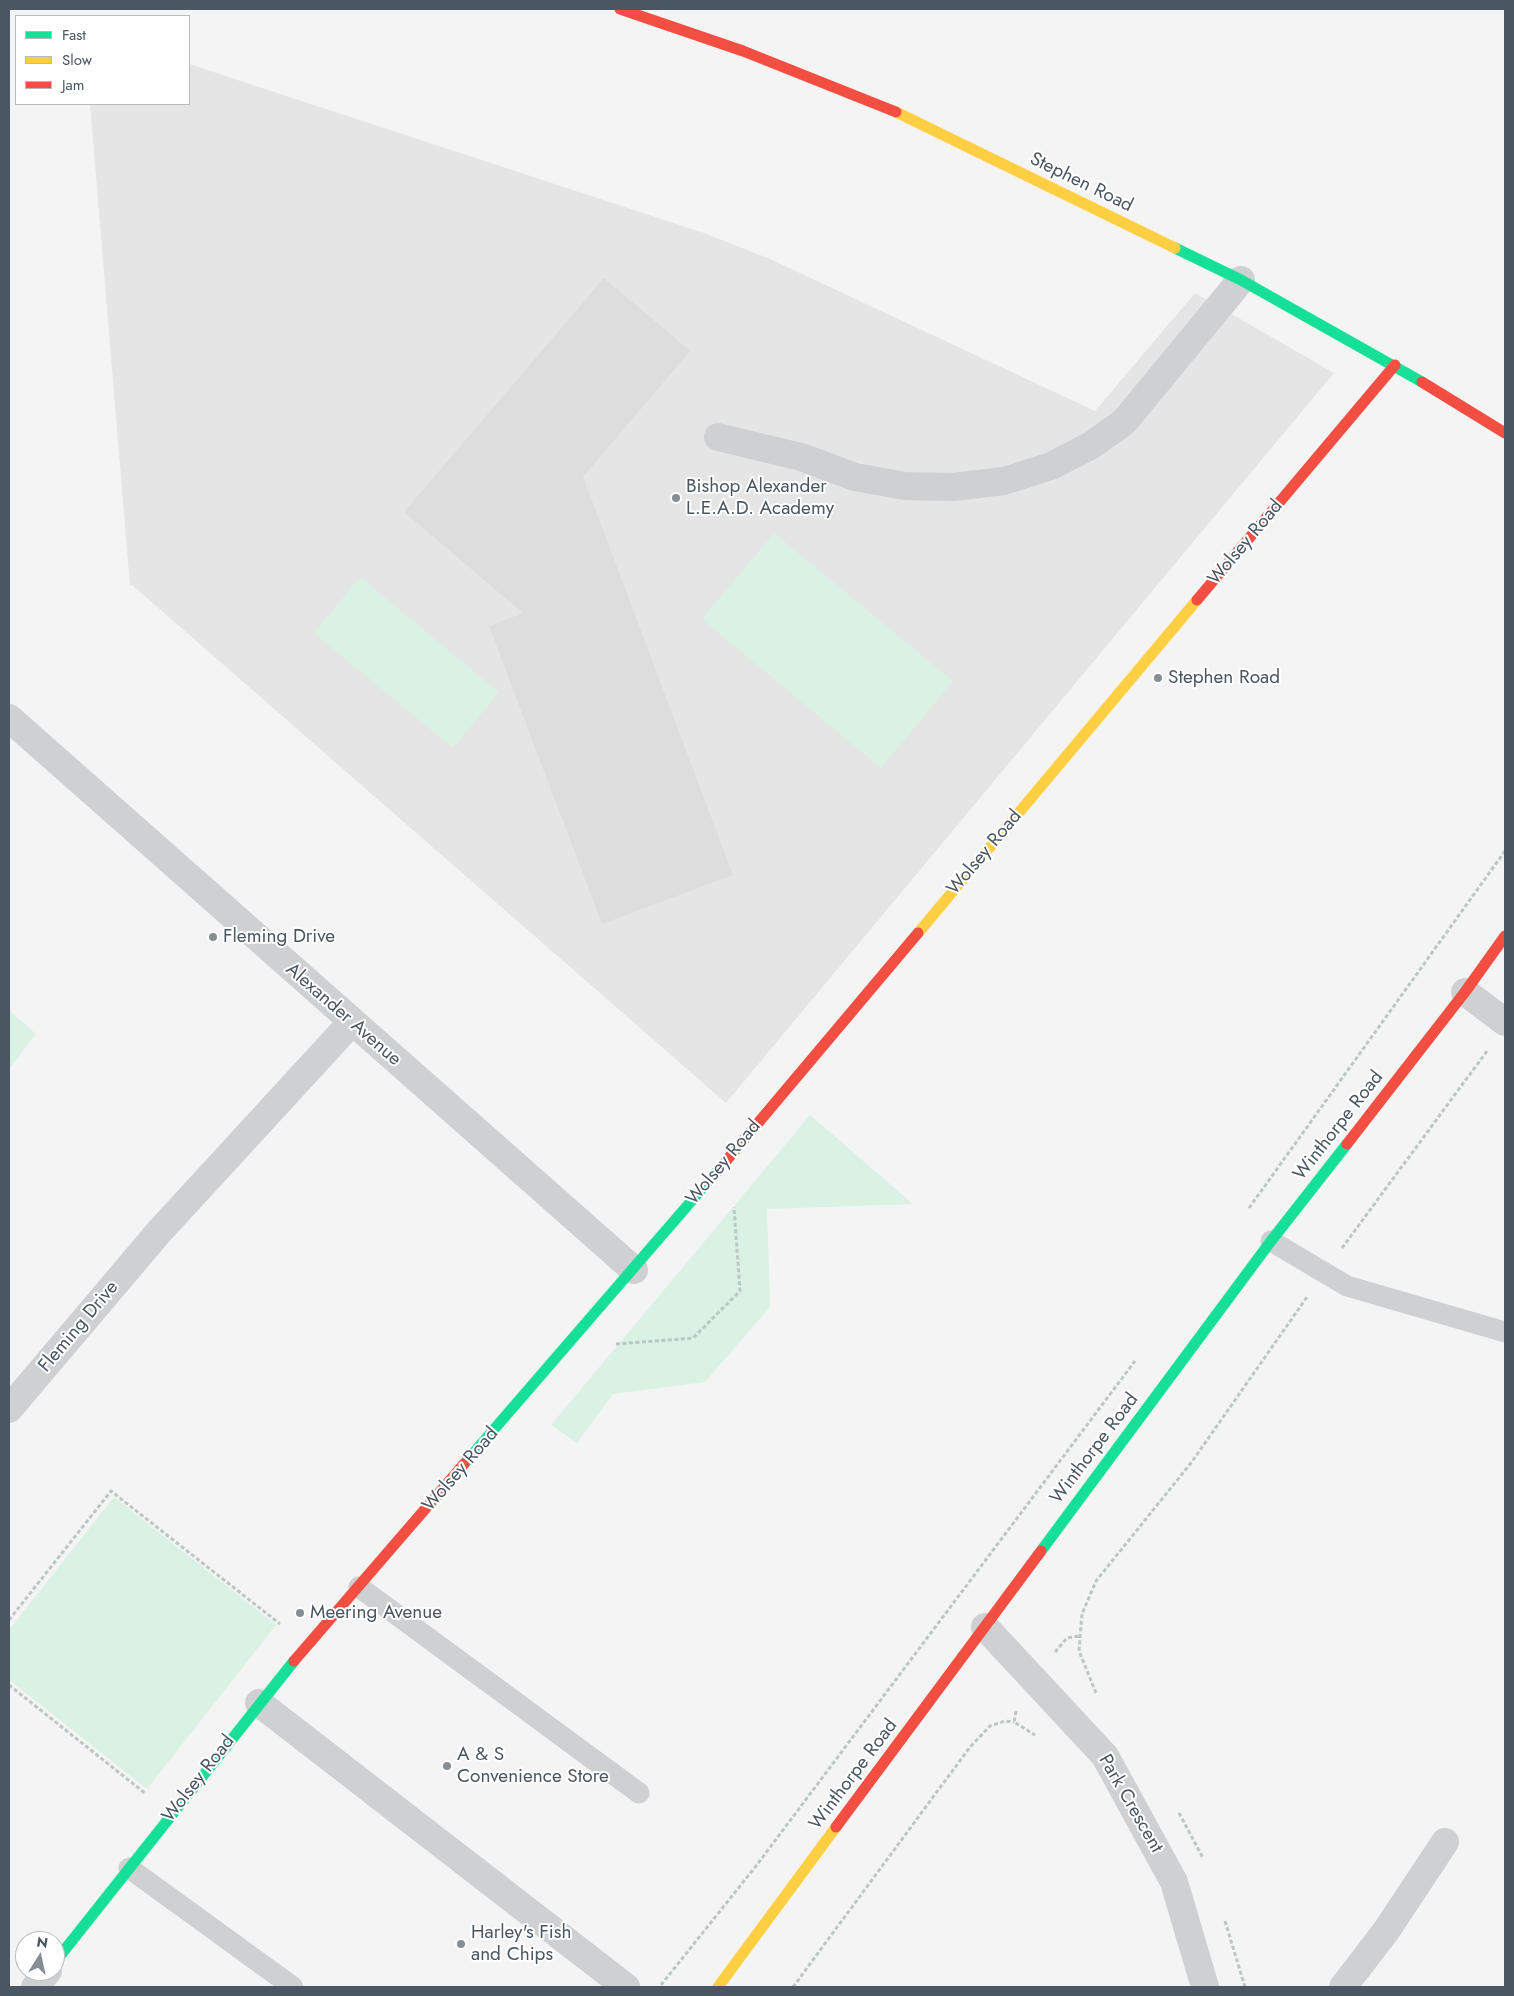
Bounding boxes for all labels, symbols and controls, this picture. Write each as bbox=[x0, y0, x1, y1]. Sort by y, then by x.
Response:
legend bbox=[15, 15, 190, 105]
text: Fast bbox=[62, 24, 86, 46]
text: Slow bbox=[62, 49, 92, 71]
text: Jam bbox=[62, 74, 85, 96]
street label: Stephen Road bbox=[1026, 148, 1136, 218]
place label: Bishop Alexander L.E.A.D. Academy bbox=[686, 476, 834, 520]
marker: Bishop Alexander L.E.A.D. Academy bbox=[670, 492, 682, 504]
street label: Wolsey Road bbox=[1204, 496, 1288, 590]
place label: Stephen Road bbox=[1168, 667, 1280, 689]
marker: Stephen Road bbox=[1152, 672, 1164, 684]
street label: Wolsey Road bbox=[943, 806, 1027, 900]
place label: Fleming Drive bbox=[223, 926, 335, 948]
marker: Fleming Drive bbox=[207, 931, 219, 943]
street label: Alexander Avenue bbox=[281, 959, 405, 1071]
street label: Winthorpe Road bbox=[1289, 1067, 1389, 1185]
street label: Wolsey Road bbox=[682, 1116, 766, 1210]
street label: Fleming Drive bbox=[34, 1277, 124, 1377]
street label: Winthorpe Road bbox=[1046, 1389, 1144, 1509]
street label: Wolsey Road bbox=[418, 1423, 504, 1517]
place label: Meering Avenue bbox=[310, 1602, 442, 1624]
marker: Meering Avenue bbox=[294, 1607, 306, 1619]
street label: Winthorpe Road bbox=[805, 1715, 903, 1835]
street label: Wolsey Road bbox=[158, 1731, 240, 1827]
place label: A & S Convenience Store bbox=[457, 1744, 609, 1788]
street label: Park Crescent bbox=[1093, 1751, 1167, 1857]
marker: A & S Convenience Store bbox=[441, 1760, 453, 1772]
place label: Harley's Fish and Chips bbox=[471, 1922, 571, 1966]
north arrow bbox=[15, 1931, 65, 1981]
text: N bbox=[35, 1931, 50, 1953]
marker: Harley's Fish and Chips bbox=[455, 1938, 467, 1950]

